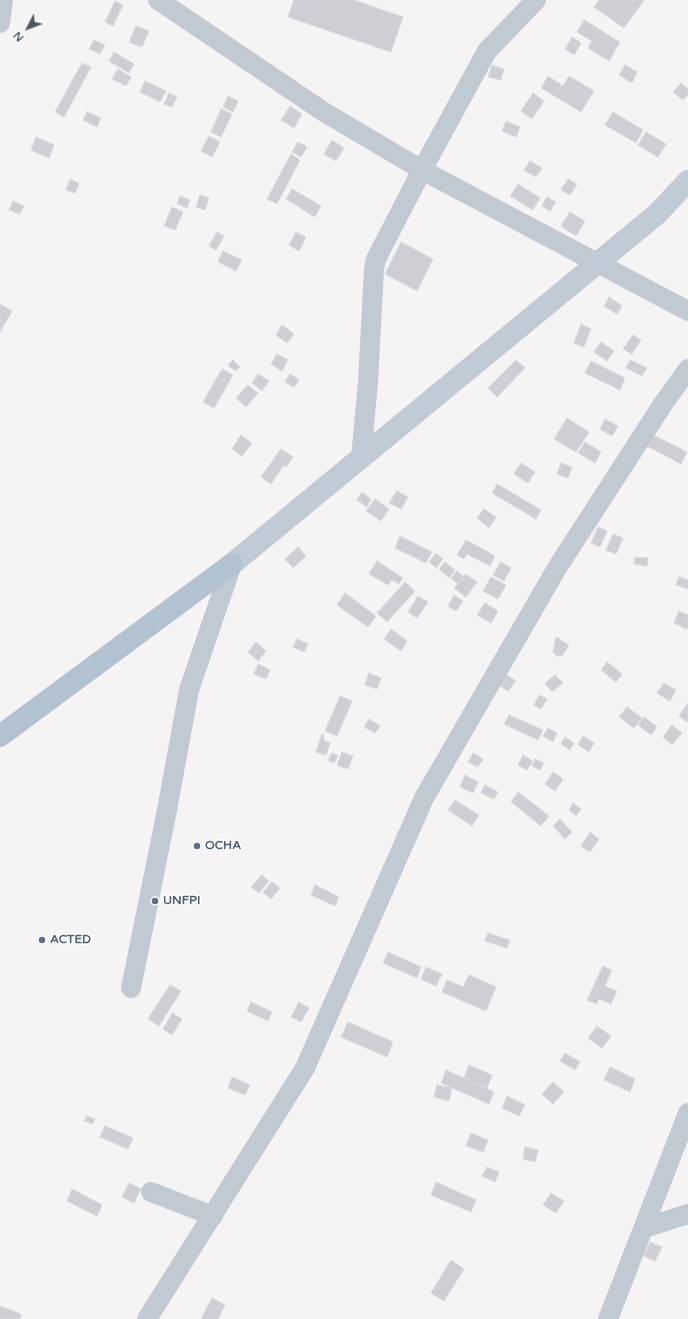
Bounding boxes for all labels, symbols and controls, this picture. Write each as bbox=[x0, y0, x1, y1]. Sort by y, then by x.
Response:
north arrow bbox=[8, 8, 48, 48]
text: N bbox=[11, 29, 26, 44]
place label: OCHA bbox=[205, 839, 241, 853]
marker: OCHA bbox=[192, 841, 202, 851]
place label: UNFPI bbox=[163, 894, 201, 908]
marker: UNFPI bbox=[150, 896, 160, 906]
place label: ACTED bbox=[50, 933, 91, 947]
marker: ACTED bbox=[37, 935, 47, 945]

